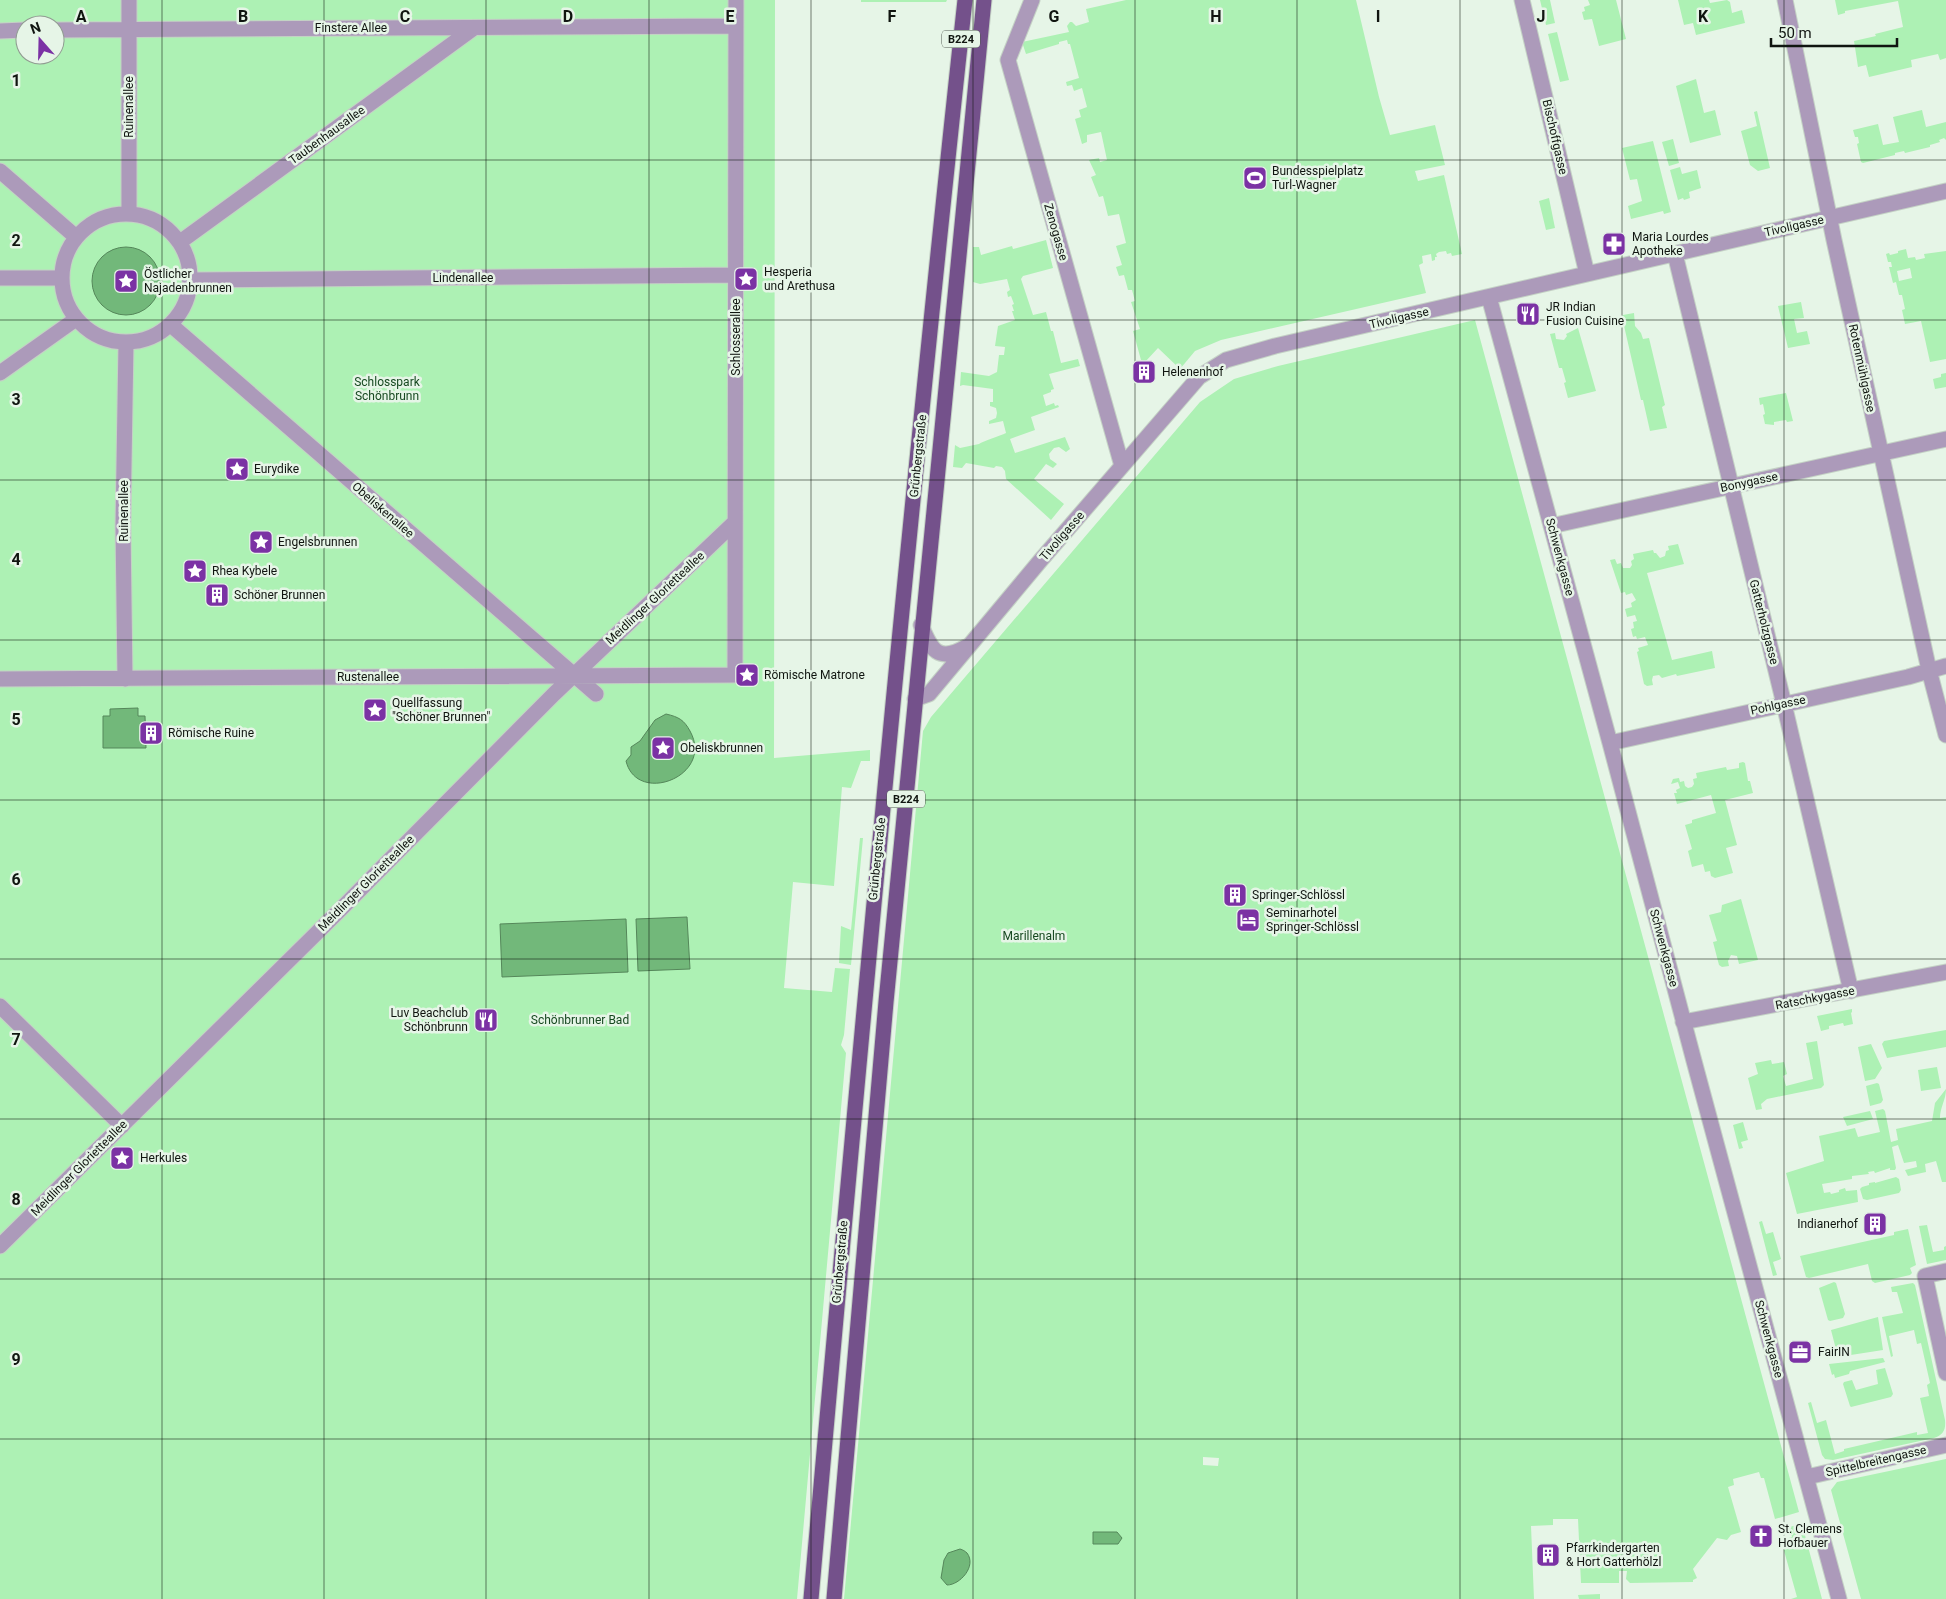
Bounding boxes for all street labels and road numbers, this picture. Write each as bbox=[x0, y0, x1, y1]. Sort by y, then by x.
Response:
street label: Finstere Allee bbox=[315, 21, 387, 35]
road number: B224 bbox=[942, 30, 980, 48]
street label: Ruinenallee bbox=[122, 76, 136, 138]
street label: Bischoffgasse bbox=[1540, 98, 1570, 176]
street label: Taubenhausallee bbox=[286, 103, 368, 167]
street label: Zenogasse bbox=[1041, 202, 1071, 262]
street label: Tivoligasse bbox=[1763, 212, 1825, 240]
street label: Lindenallee bbox=[433, 271, 493, 285]
street label: Schlosserallee bbox=[729, 298, 743, 376]
street label: Tivoligasse bbox=[1368, 304, 1430, 332]
street label: Rotenmühlgasse bbox=[1846, 323, 1878, 413]
street label: Grünbergstraße bbox=[907, 414, 929, 498]
street label: Bonygasse bbox=[1719, 469, 1779, 495]
street label: Obeliskenallee bbox=[349, 479, 417, 541]
street label: Ruinenallee bbox=[117, 480, 131, 542]
street label: Tivoligasse bbox=[1037, 509, 1087, 563]
street label: Schwenkgasse bbox=[1543, 517, 1577, 597]
street label: Meidlinger Glorietteallee bbox=[603, 549, 707, 647]
street label: Gatterholzgasse bbox=[1747, 578, 1781, 666]
street label: Rustenallee bbox=[337, 670, 399, 684]
street label: Pohlgasse bbox=[1749, 692, 1807, 718]
road number: B224 bbox=[887, 791, 925, 808]
street label: Grünbergstraße bbox=[866, 817, 888, 901]
street label: Meidlinger Glorietteallee bbox=[315, 832, 417, 934]
street label: Schwenkgasse bbox=[1647, 908, 1681, 988]
street label: Ratschkygasse bbox=[1774, 983, 1856, 1013]
street label: Meidlinger Glorietteallee bbox=[28, 1117, 130, 1219]
street label: Grünbergstraße bbox=[829, 1220, 851, 1304]
street label: Schwenkgasse bbox=[1752, 1299, 1786, 1379]
street label: Spittelbreitengasse bbox=[1824, 1443, 1928, 1479]

